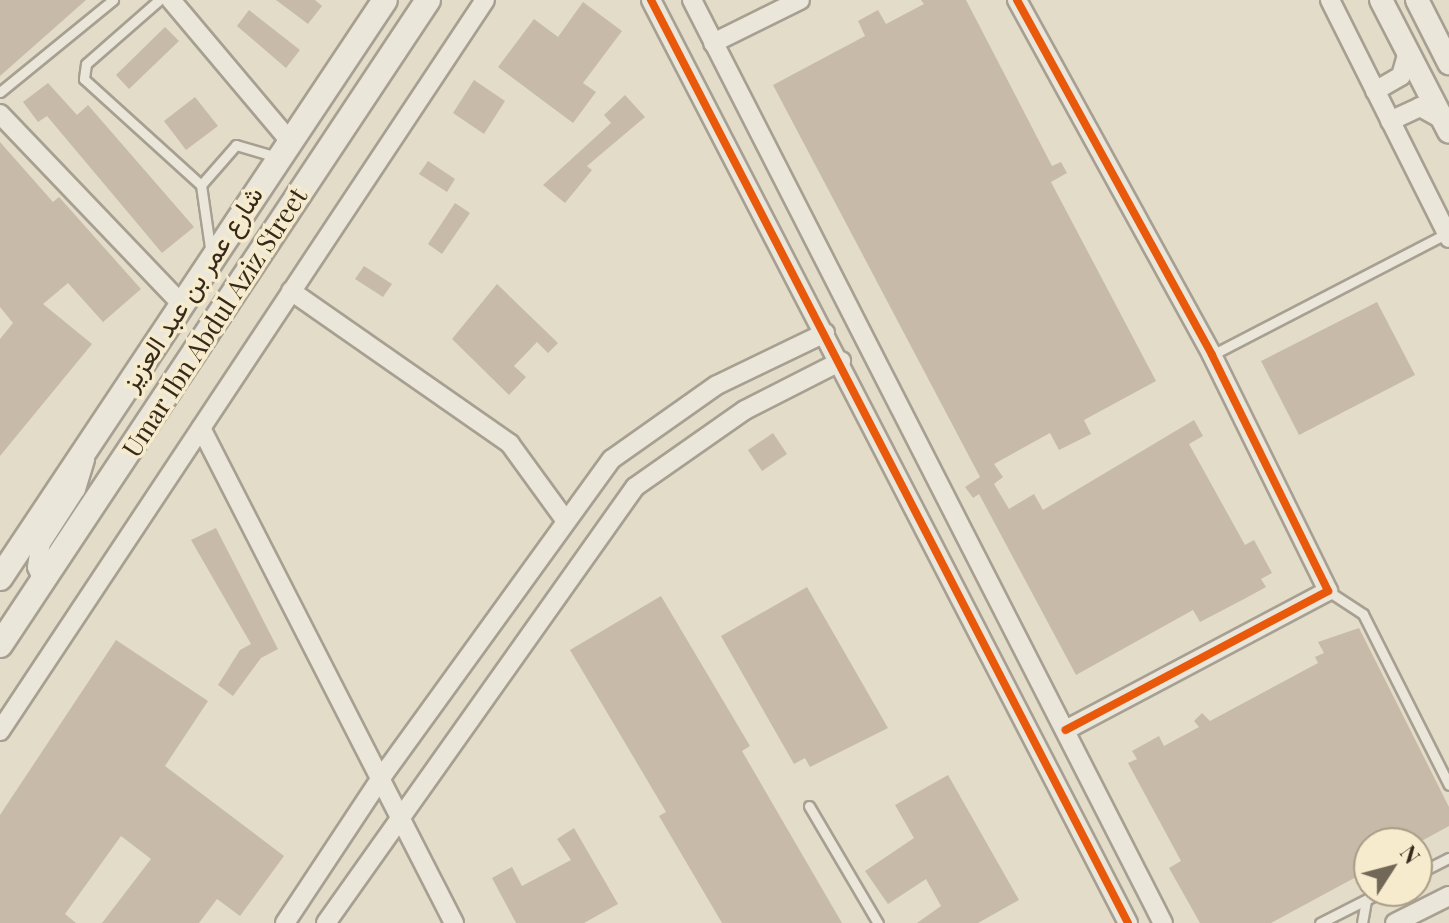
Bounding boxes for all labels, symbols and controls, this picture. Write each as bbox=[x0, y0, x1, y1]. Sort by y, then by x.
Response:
street label: شارع عمر بن عبد العزيز bbox=[113, 180, 269, 396]
street label: Umar Ibn Abdul Aziz Street bbox=[115, 181, 313, 463]
north arrow bbox=[1353, 827, 1433, 907]
text: N bbox=[1394, 839, 1428, 869]

